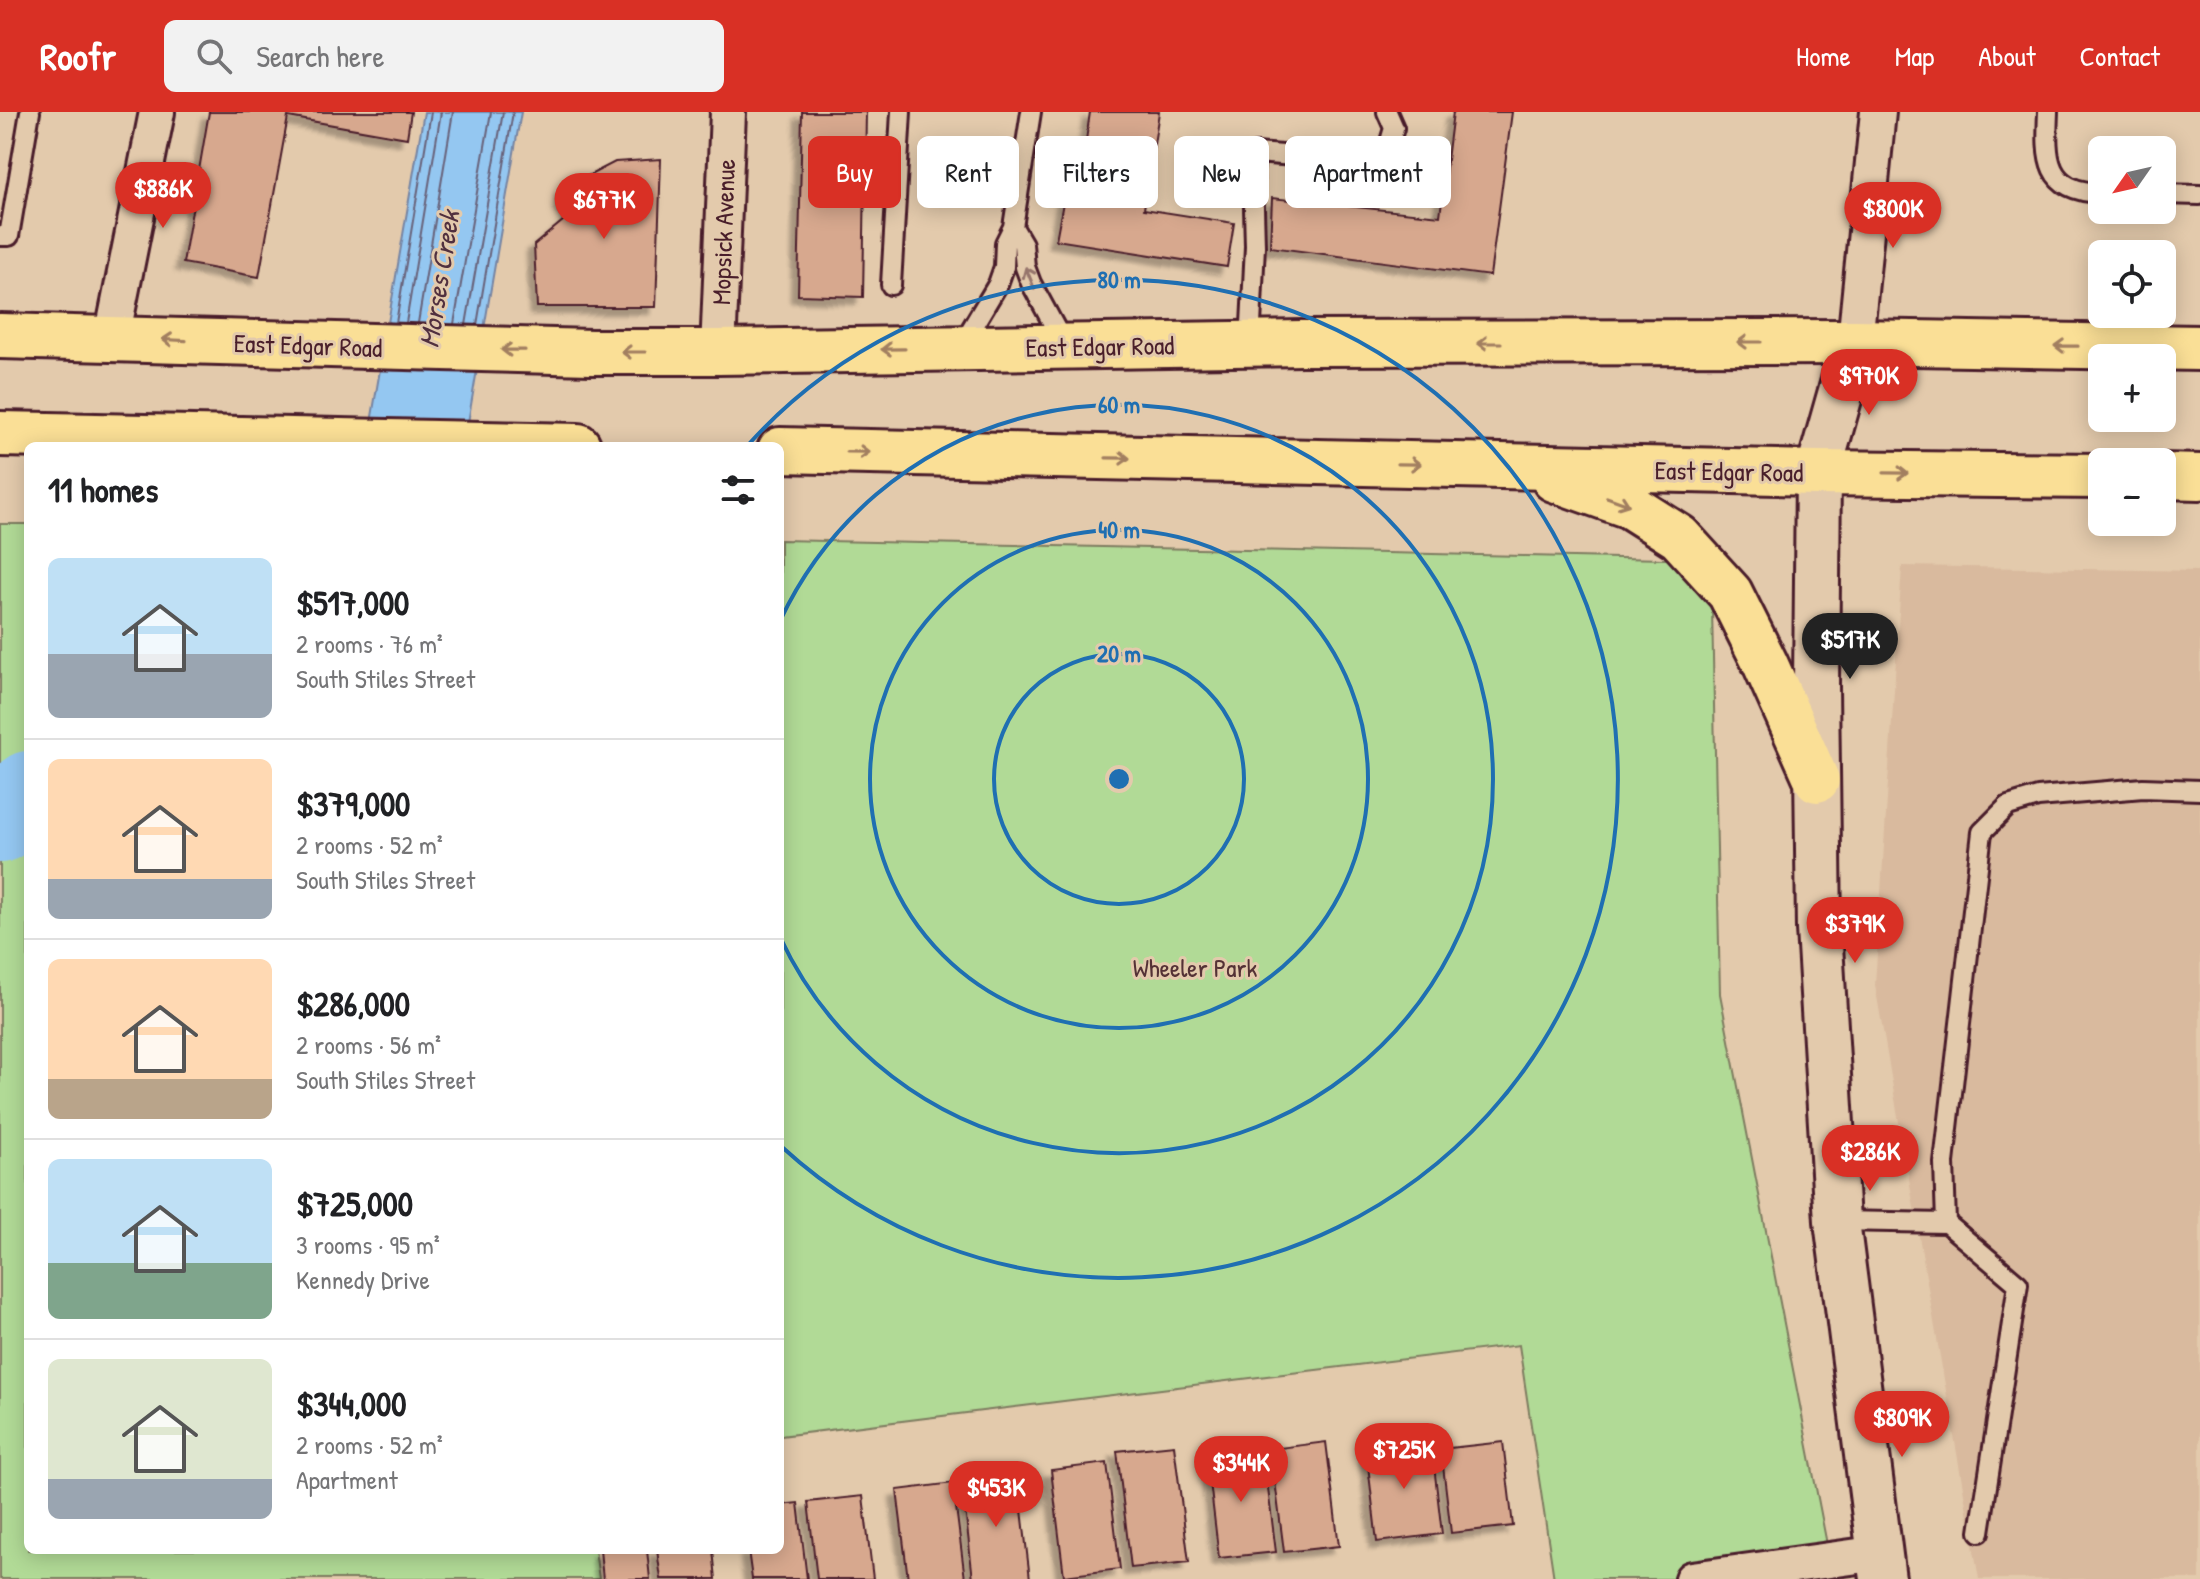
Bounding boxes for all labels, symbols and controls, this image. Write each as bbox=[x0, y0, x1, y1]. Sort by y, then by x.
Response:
search box bbox=[164, 20, 724, 92]
text: Roofr bbox=[40, 30, 116, 82]
icon: search bbox=[192, 34, 236, 78]
text: Search here bbox=[256, 36, 384, 76]
text: Home bbox=[1796, 37, 1851, 75]
text: Map bbox=[1895, 37, 1934, 75]
text: About bbox=[1978, 37, 2036, 75]
text: Contact bbox=[2080, 37, 2160, 75]
chip: Buy bbox=[808, 136, 901, 208]
chip: Rent bbox=[917, 136, 1019, 208]
chip: Filters bbox=[1035, 136, 1158, 208]
chip: New bbox=[1174, 136, 1269, 208]
chip: Apartment bbox=[1285, 136, 1451, 208]
north arrow bbox=[2088, 136, 2176, 224]
map controls bbox=[2088, 136, 2176, 536]
street label: Mopsick Avenue bbox=[703, 159, 743, 305]
pin: $886K bbox=[107, 162, 219, 230]
text: $886K bbox=[133, 170, 193, 205]
pin: $677K bbox=[548, 173, 660, 241]
text: $677K bbox=[573, 181, 635, 216]
pin: $800K bbox=[1837, 182, 1949, 250]
text: $800K bbox=[1862, 190, 1924, 225]
water label: Morses Creek bbox=[409, 206, 469, 350]
button: locate bbox=[2088, 240, 2176, 328]
text: 80 m bbox=[1098, 263, 1140, 295]
one-way arrow bbox=[1022, 266, 1036, 291]
street label: East Edgar Road bbox=[233, 325, 383, 365]
street label: East Edgar Road bbox=[1025, 327, 1175, 365]
one-way arrow bbox=[161, 333, 188, 348]
one-way arrow bbox=[1736, 334, 1763, 350]
one-way arrow bbox=[1476, 335, 1503, 351]
one-way arrow bbox=[2053, 338, 2080, 353]
one-way arrow bbox=[500, 342, 527, 358]
one-way arrow bbox=[880, 342, 907, 357]
one-way arrow bbox=[620, 344, 647, 360]
button: + bbox=[2088, 344, 2176, 432]
pin: $970K bbox=[1813, 349, 1925, 417]
text: $970K bbox=[1839, 357, 1899, 392]
text: 60 m bbox=[1098, 388, 1140, 420]
one-way arrow bbox=[844, 444, 871, 460]
button: − bbox=[2088, 448, 2176, 536]
one-way arrow bbox=[1104, 450, 1131, 465]
street label: East Edgar Road bbox=[1654, 452, 1804, 490]
one-way arrow bbox=[1395, 456, 1422, 472]
one-way arrow bbox=[1882, 466, 1909, 481]
text: 11 homes bbox=[48, 467, 158, 513]
icon: filters bbox=[716, 468, 760, 512]
one-way arrow bbox=[1605, 495, 1630, 510]
text: 40 m bbox=[1098, 513, 1140, 545]
text: $517,000 bbox=[296, 580, 409, 626]
icon: home bbox=[112, 590, 208, 686]
pin: $517K bbox=[1794, 613, 1906, 681]
text: $517K bbox=[1820, 621, 1880, 656]
text: 2 rooms · 76 m² bbox=[296, 626, 443, 661]
text: 20 m bbox=[1097, 637, 1141, 669]
text: South Stiles Street bbox=[296, 661, 475, 696]
centre of rings bbox=[1105, 765, 1133, 793]
text: $379,000 bbox=[296, 781, 410, 827]
icon: home bbox=[112, 791, 208, 887]
text: 2 rooms · 52 m² bbox=[296, 827, 443, 862]
text: South Stiles Street bbox=[296, 862, 475, 897]
pin: $379K bbox=[1799, 897, 1911, 965]
text: $379K bbox=[1825, 905, 1885, 940]
park label: Wheeler Park bbox=[1133, 950, 1257, 985]
text: $286,000 bbox=[296, 981, 410, 1027]
icon: home bbox=[112, 991, 208, 1087]
text: 2 rooms · 56 m² bbox=[296, 1027, 441, 1062]
text: South Stiles Street bbox=[296, 1062, 475, 1097]
pin: $286K bbox=[1814, 1125, 1926, 1193]
text: $286K bbox=[1840, 1133, 1900, 1168]
text: $725,000 bbox=[296, 1181, 413, 1227]
icon: home bbox=[112, 1191, 208, 1287]
text: 3 rooms · 95 m² bbox=[296, 1227, 440, 1262]
text: Kennedy Drive bbox=[296, 1262, 430, 1297]
text: $344,000 bbox=[296, 1381, 407, 1427]
icon: home bbox=[112, 1391, 208, 1487]
pin: $809K bbox=[1846, 1391, 1958, 1459]
text: $809K bbox=[1872, 1399, 1932, 1434]
pin: $725K bbox=[1348, 1423, 1460, 1491]
text: 2 rooms · 52 m² bbox=[296, 1427, 443, 1462]
text: $725K bbox=[1373, 1431, 1435, 1466]
pin: $344K bbox=[1185, 1436, 1297, 1504]
text: $344K bbox=[1212, 1444, 1270, 1479]
pin: $453K bbox=[940, 1461, 1052, 1529]
text: Apartment bbox=[296, 1462, 398, 1497]
text: $453K bbox=[966, 1469, 1026, 1504]

